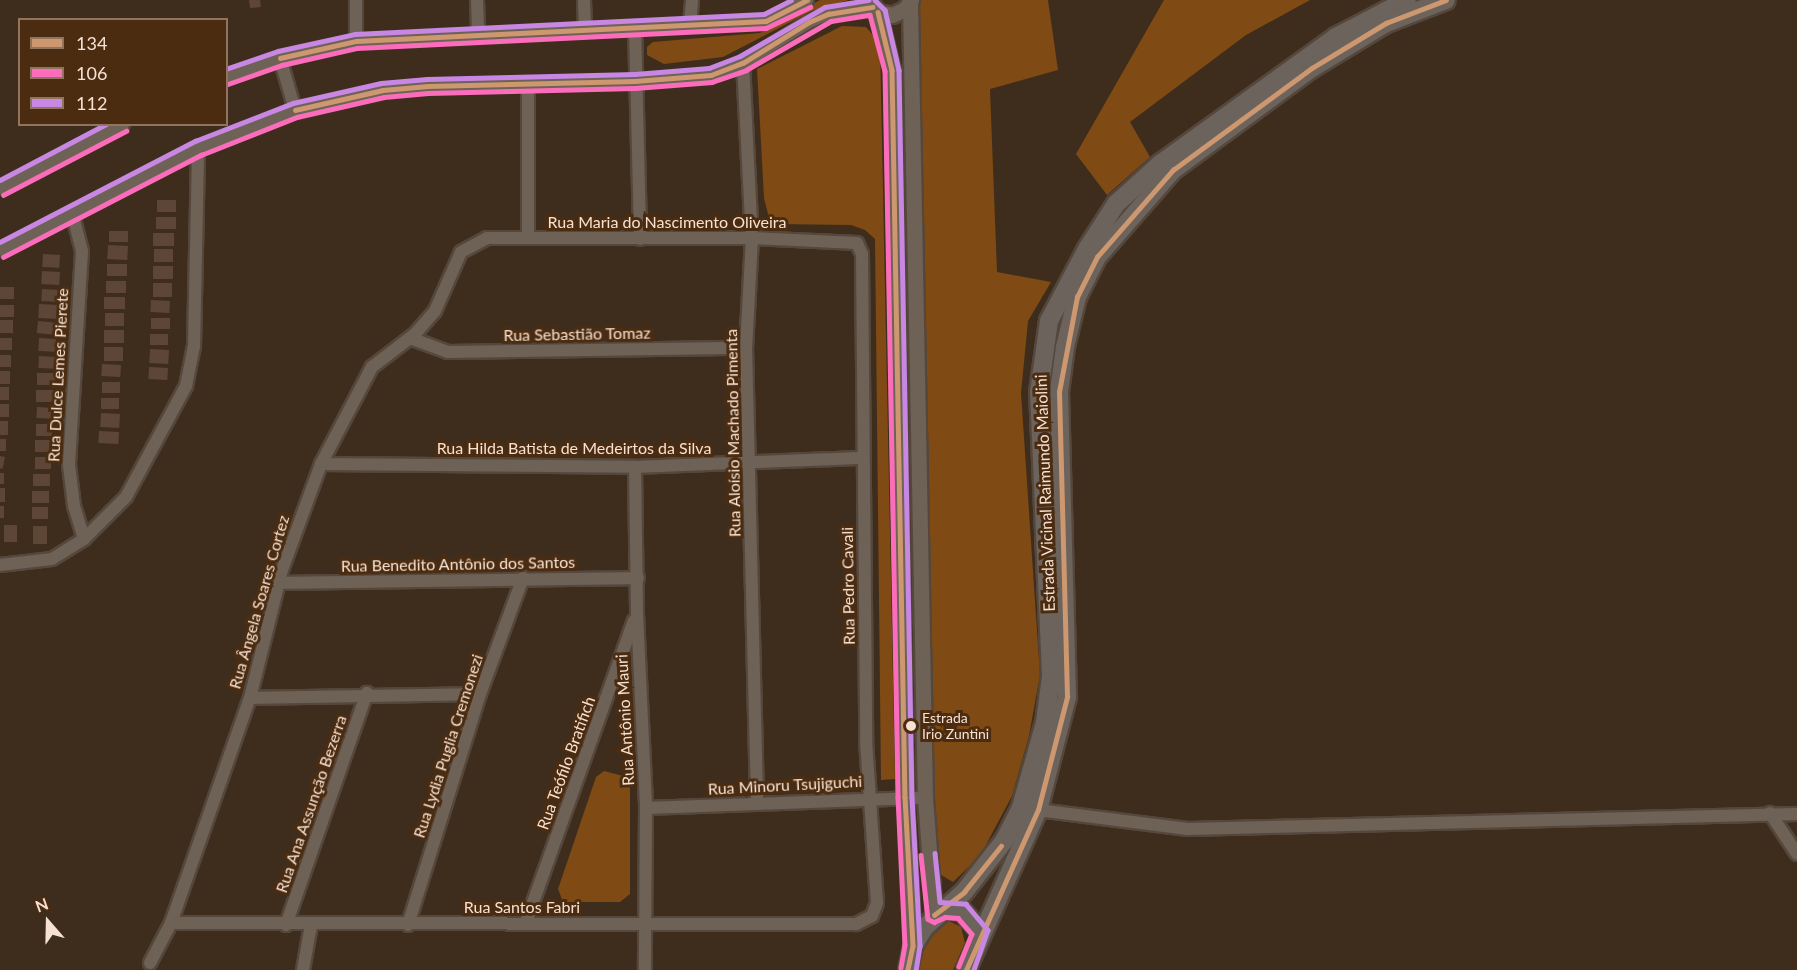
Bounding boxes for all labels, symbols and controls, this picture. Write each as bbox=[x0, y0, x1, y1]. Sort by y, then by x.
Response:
legend bbox=[18, 18, 228, 126]
text: 134 bbox=[76, 32, 107, 54]
text: 106 bbox=[76, 62, 107, 84]
text: 112 bbox=[76, 92, 107, 114]
street label: Rua Maria do Nascimento Oliveira bbox=[548, 212, 786, 232]
street label: Rua Dulce Lemes Pierete bbox=[44, 288, 72, 462]
street label: Rua Sebastião Tomaz bbox=[503, 323, 651, 345]
street label: Rua Aloísio Machado Pimenta bbox=[722, 328, 744, 538]
street label: Estrada Vicinal Raimundo Maiolini bbox=[1031, 374, 1059, 612]
street label: Rua Hilda Batista de Medeirtos da Silva bbox=[437, 438, 711, 458]
street label: Rua Ângela Soares Cortez bbox=[225, 513, 293, 691]
street label: Rua Pedro Cavali bbox=[837, 527, 859, 645]
street label: Rua Benedito Antônio dos Santos bbox=[340, 552, 576, 576]
street label: Rua Lydia Puglia Cremonezi bbox=[409, 652, 487, 840]
street label: Rua Antônio Mauri bbox=[612, 654, 638, 786]
street label: Rua Teófilo Bratifich bbox=[533, 694, 599, 832]
place label: Estrada Irio Zuntini bbox=[922, 710, 989, 742]
street label: Rua Ana Assunção Bezerra bbox=[271, 712, 351, 896]
marker: Estrada Irio Zuntini bbox=[905, 720, 917, 732]
street label: Rua Minoru Tsujiguchi bbox=[707, 771, 863, 799]
north arrow bbox=[18, 892, 78, 952]
text: N bbox=[33, 894, 51, 916]
street label: Rua Santos Fabri bbox=[464, 897, 580, 917]

